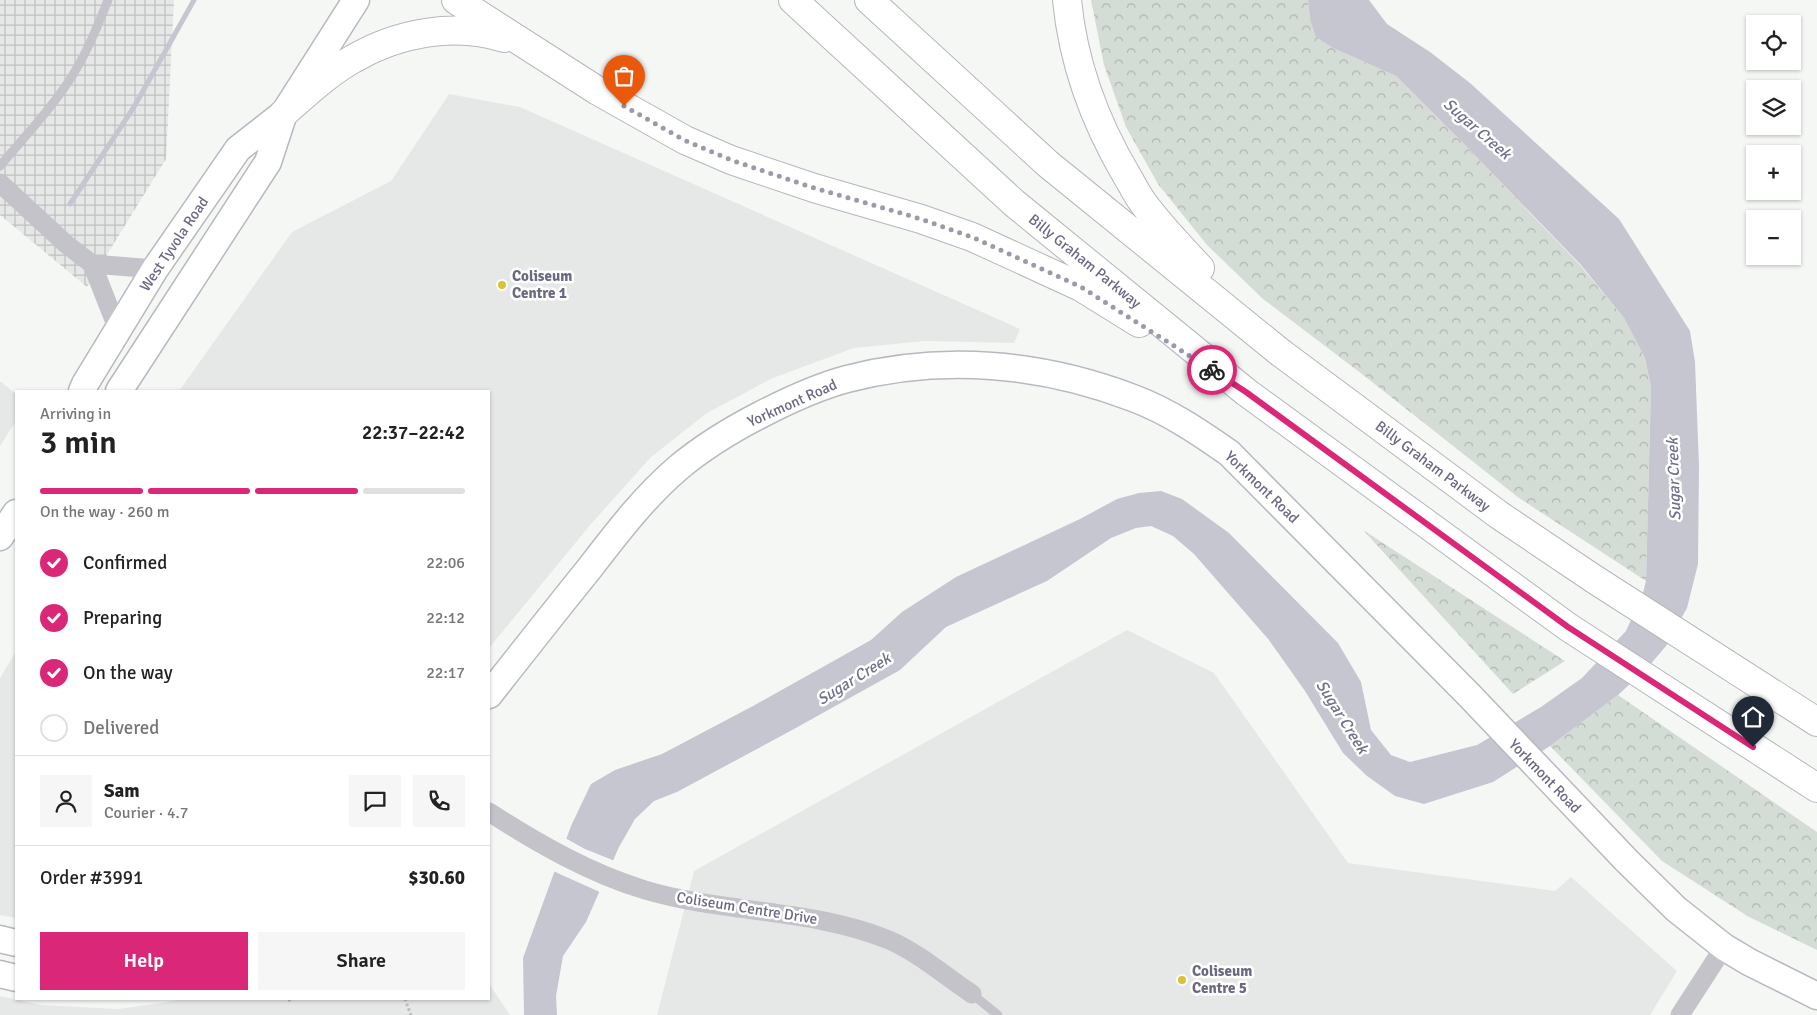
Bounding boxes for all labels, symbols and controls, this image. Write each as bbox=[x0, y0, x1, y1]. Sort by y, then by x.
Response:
map controls bbox=[1746, 15, 1801, 265]
button: locate bbox=[1746, 15, 1801, 70]
pin bbox=[603, 55, 645, 106]
icon: bag bbox=[610, 62, 638, 90]
button: layers bbox=[1746, 80, 1801, 135]
water label: Sugar Creek bbox=[1439, 94, 1516, 165]
button: + bbox=[1746, 145, 1801, 200]
street label: West Tyvola Road bbox=[136, 193, 212, 295]
street label: Billy Graham Parkway bbox=[1025, 210, 1145, 312]
button: − bbox=[1746, 210, 1801, 265]
place label: Coliseum Centre 1 bbox=[512, 267, 572, 302]
marker: Coliseum Centre 1 bbox=[496, 279, 508, 291]
courier bbox=[1187, 345, 1237, 395]
icon: bike bbox=[1198, 356, 1226, 384]
street label: Yorkmont Road bbox=[744, 375, 840, 431]
text: Arriving in bbox=[40, 404, 111, 424]
street label: Billy Graham Parkway bbox=[1372, 417, 1494, 515]
text: 22:37–22:42 bbox=[362, 421, 465, 445]
text: 3 min bbox=[40, 423, 117, 462]
water label: Sugar Creek bbox=[1662, 435, 1685, 521]
street label: Yorkmont Road bbox=[1221, 447, 1303, 527]
text: On the way · 260 m bbox=[40, 502, 170, 522]
icon: check bbox=[40, 549, 68, 577]
text: Confirmed bbox=[83, 551, 167, 575]
text: 22:06 bbox=[426, 553, 465, 573]
icon: check bbox=[40, 604, 68, 632]
text: Preparing bbox=[83, 606, 162, 630]
text: 22:12 bbox=[426, 608, 465, 628]
water label: Sugar Creek bbox=[814, 648, 896, 709]
icon: check bbox=[40, 659, 68, 687]
text: On the way bbox=[83, 661, 173, 685]
text: 22:17 bbox=[426, 663, 465, 683]
water label: Sugar Creek bbox=[1312, 677, 1373, 759]
pin bbox=[1732, 696, 1774, 747]
icon: home bbox=[1739, 703, 1767, 731]
text: Delivered bbox=[83, 716, 159, 740]
street label: Yorkmont Road bbox=[1505, 735, 1585, 817]
button: person bbox=[40, 775, 92, 827]
button: chat bbox=[349, 775, 401, 827]
button: phone bbox=[413, 775, 465, 827]
text: Sam bbox=[104, 779, 140, 803]
text: Courier · 4.7 bbox=[104, 803, 188, 823]
text: Order #3991 bbox=[40, 866, 143, 890]
text: $30.60 bbox=[408, 866, 465, 890]
street label: Coliseum Centre Drive bbox=[675, 888, 819, 928]
button: Help bbox=[40, 932, 248, 990]
button: Share bbox=[258, 932, 465, 990]
place label: Coliseum Centre 5 bbox=[1192, 962, 1252, 997]
marker: Coliseum Centre 5 bbox=[1176, 974, 1188, 986]

